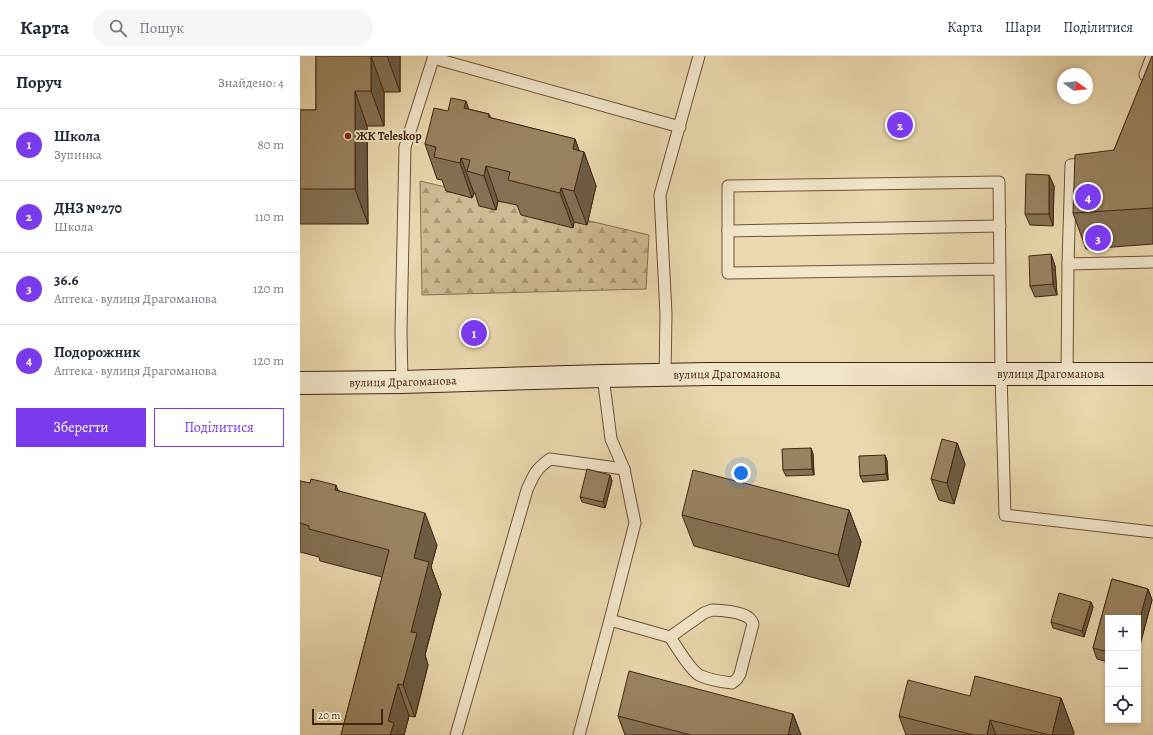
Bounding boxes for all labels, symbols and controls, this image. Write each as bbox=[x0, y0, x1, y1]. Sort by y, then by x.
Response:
search box bbox=[93, 10, 373, 46]
text: Карта bbox=[20, 15, 69, 41]
icon: search bbox=[107, 17, 129, 39]
text: Пошук bbox=[139, 18, 184, 38]
text: Карта bbox=[947, 18, 983, 37]
text: Шари bbox=[1005, 18, 1041, 37]
text: Поділитися bbox=[1063, 18, 1133, 37]
north arrow bbox=[1057, 68, 1093, 104]
text: Поруч bbox=[16, 71, 62, 94]
text: Знайдено: 4 bbox=[218, 74, 284, 91]
pin: 2 bbox=[887, 110, 913, 140]
text: Школа bbox=[54, 126, 100, 146]
place label: ЖК Teleskop bbox=[356, 128, 422, 144]
marker: ЖК Teleskop bbox=[343, 131, 353, 141]
text: 1 bbox=[27, 136, 31, 153]
text: 80 m bbox=[257, 136, 284, 153]
text: Зупинка bbox=[54, 146, 102, 163]
pin: 4 bbox=[1075, 182, 1101, 212]
text: ДНЗ №270 bbox=[54, 198, 122, 218]
text: 2 bbox=[26, 208, 32, 225]
text: 110 m bbox=[255, 208, 284, 225]
text: Школа bbox=[54, 218, 93, 235]
pin: 3 bbox=[1085, 223, 1111, 253]
text: 36.6 bbox=[54, 270, 79, 290]
text: 3 bbox=[26, 280, 32, 297]
text: 120 m bbox=[253, 280, 284, 297]
text: Аптека · вулиця Драгоманова bbox=[54, 290, 217, 307]
pin: 1 bbox=[461, 318, 487, 348]
text: Подорожник bbox=[54, 342, 140, 362]
text: 4 bbox=[26, 352, 32, 369]
text: 120 m bbox=[253, 352, 284, 369]
text: Аптека · вулиця Драгоманова bbox=[54, 362, 217, 379]
street label: вулиця Драгоманова bbox=[673, 366, 781, 383]
street label: вулиця Драгоманова bbox=[997, 366, 1105, 382]
street label: вулиця Драгоманова bbox=[349, 372, 457, 391]
button: Зберегти bbox=[16, 408, 146, 447]
button: Поділитися bbox=[154, 408, 284, 447]
your location bbox=[731, 463, 751, 483]
map controls bbox=[1105, 615, 1141, 723]
button: + bbox=[1105, 615, 1141, 651]
button: − bbox=[1105, 651, 1141, 687]
button: locate bbox=[1105, 687, 1141, 723]
scale bar bbox=[312, 707, 383, 726]
text: 20 m bbox=[318, 708, 340, 723]

